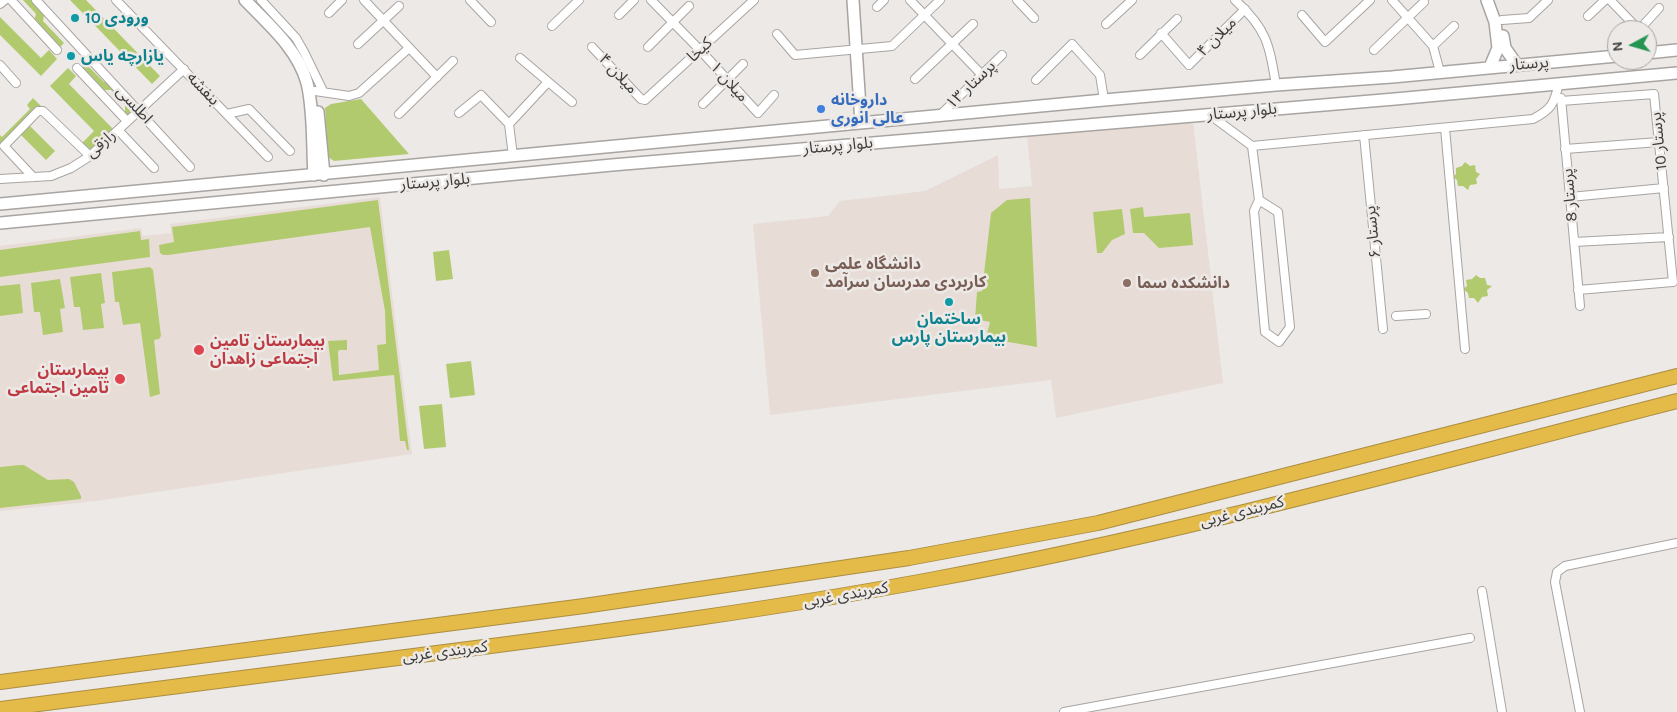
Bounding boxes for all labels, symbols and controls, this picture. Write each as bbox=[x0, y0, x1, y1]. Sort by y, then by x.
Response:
place label: ورودی 10 bbox=[85, 8, 149, 28]
marker: ورودی 10 bbox=[69, 12, 81, 24]
street label: میلان ۴ bbox=[1193, 13, 1241, 61]
north arrow bbox=[1607, 20, 1657, 70]
street label: کیخا bbox=[683, 34, 717, 66]
text: N bbox=[1609, 41, 1627, 52]
place label: یازارچه یاس bbox=[81, 46, 164, 66]
marker: یازارچه یاس bbox=[65, 50, 77, 62]
street label: میلان ۴ bbox=[595, 50, 641, 98]
street label: پرستار bbox=[1508, 53, 1550, 75]
street label: پرستار ۱۳ bbox=[942, 57, 1000, 113]
street label: میلان ۱ bbox=[706, 58, 752, 106]
street label: بنفشه bbox=[183, 68, 223, 110]
street label: اطلسی bbox=[112, 82, 156, 128]
place label: داروخانه عالی انوری bbox=[831, 90, 904, 128]
street label: بلوار پرستار bbox=[1206, 99, 1278, 125]
marker: داروخانه عالی انوری bbox=[815, 103, 827, 115]
street label: پرستار 10 bbox=[1646, 111, 1672, 171]
street label: رازقی bbox=[82, 126, 120, 162]
street label: بلوار پرستار bbox=[802, 133, 874, 159]
street label: پرستار 8 bbox=[1558, 168, 1582, 222]
street label: بلوار پرستار bbox=[399, 169, 471, 195]
street label: پرستار ۶ bbox=[1361, 205, 1385, 259]
place label: دانشگاه علمی کاربردی مدرسان سرآمد bbox=[825, 254, 986, 292]
marker: دانشگاه علمی کاربردی مدرسان سرآمد bbox=[809, 267, 821, 279]
place label: دانشکده سما bbox=[1137, 273, 1230, 293]
marker: دانشکده سما bbox=[1121, 277, 1133, 289]
marker: ساختمان بیمارستان پارس bbox=[943, 296, 955, 308]
place label: ساختمان بیمارستان پارس bbox=[892, 309, 1006, 347]
place label: بیمارستان تامین اجتماعی زاهدان bbox=[210, 331, 325, 369]
marker: بیمارستان تامین اجتماعی زاهدان bbox=[192, 343, 206, 357]
place label: بیمارستان تامین اجتماعی bbox=[8, 360, 109, 398]
marker: بیمارستان تامین اجتماعی bbox=[113, 372, 127, 386]
street label: کمربندی غربی bbox=[1198, 492, 1286, 532]
street label: کمربندی غربی bbox=[802, 578, 890, 612]
street label: کمربندی غربی bbox=[401, 637, 489, 667]

